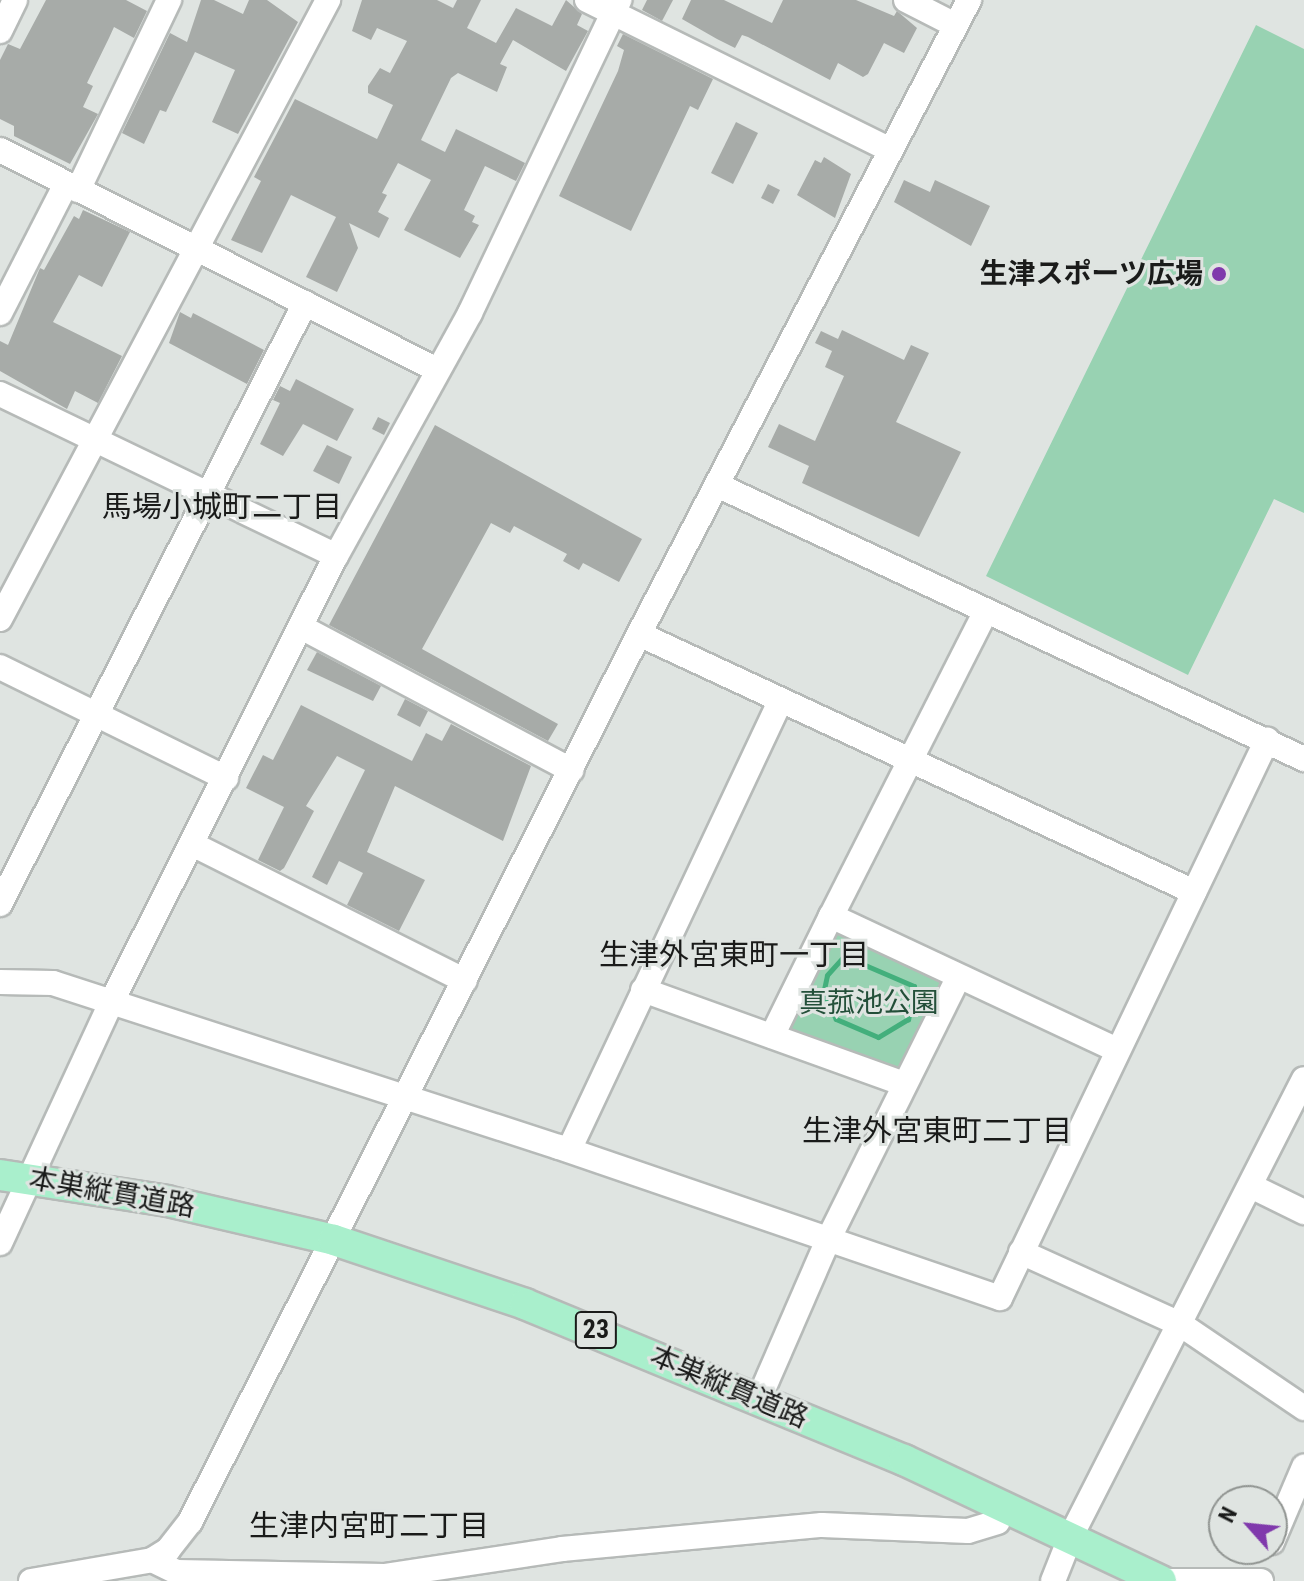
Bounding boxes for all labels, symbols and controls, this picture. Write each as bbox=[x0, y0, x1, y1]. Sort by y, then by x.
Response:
place label: 生津スポーツ広場 bbox=[979, 257, 1203, 291]
marker: 生津スポーツ広場 bbox=[1210, 265, 1228, 283]
district label: 馬場小城町二丁目 bbox=[102, 489, 342, 525]
district label: 生津外宮東町一丁目 bbox=[599, 937, 869, 973]
park label: 真菰池公園 bbox=[799, 986, 939, 1020]
district label: 生津外宮東町二丁目 bbox=[802, 1113, 1072, 1149]
street label: 本巣縦貫道路 bbox=[26, 1162, 198, 1224]
road number: 23 bbox=[574, 1308, 618, 1352]
street label: 本巣縦貫道路 bbox=[645, 1339, 813, 1435]
north arrow bbox=[1208, 1485, 1288, 1565]
text: N bbox=[1214, 1503, 1242, 1526]
district label: 生津内宮町二丁目 bbox=[249, 1508, 489, 1544]

